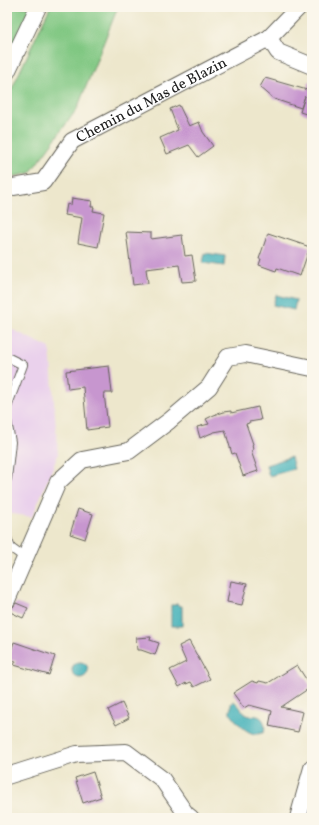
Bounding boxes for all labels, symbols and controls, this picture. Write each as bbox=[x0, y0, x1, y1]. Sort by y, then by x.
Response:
street label: Chemin du Mas de Blazin bbox=[73, 53, 231, 149]

